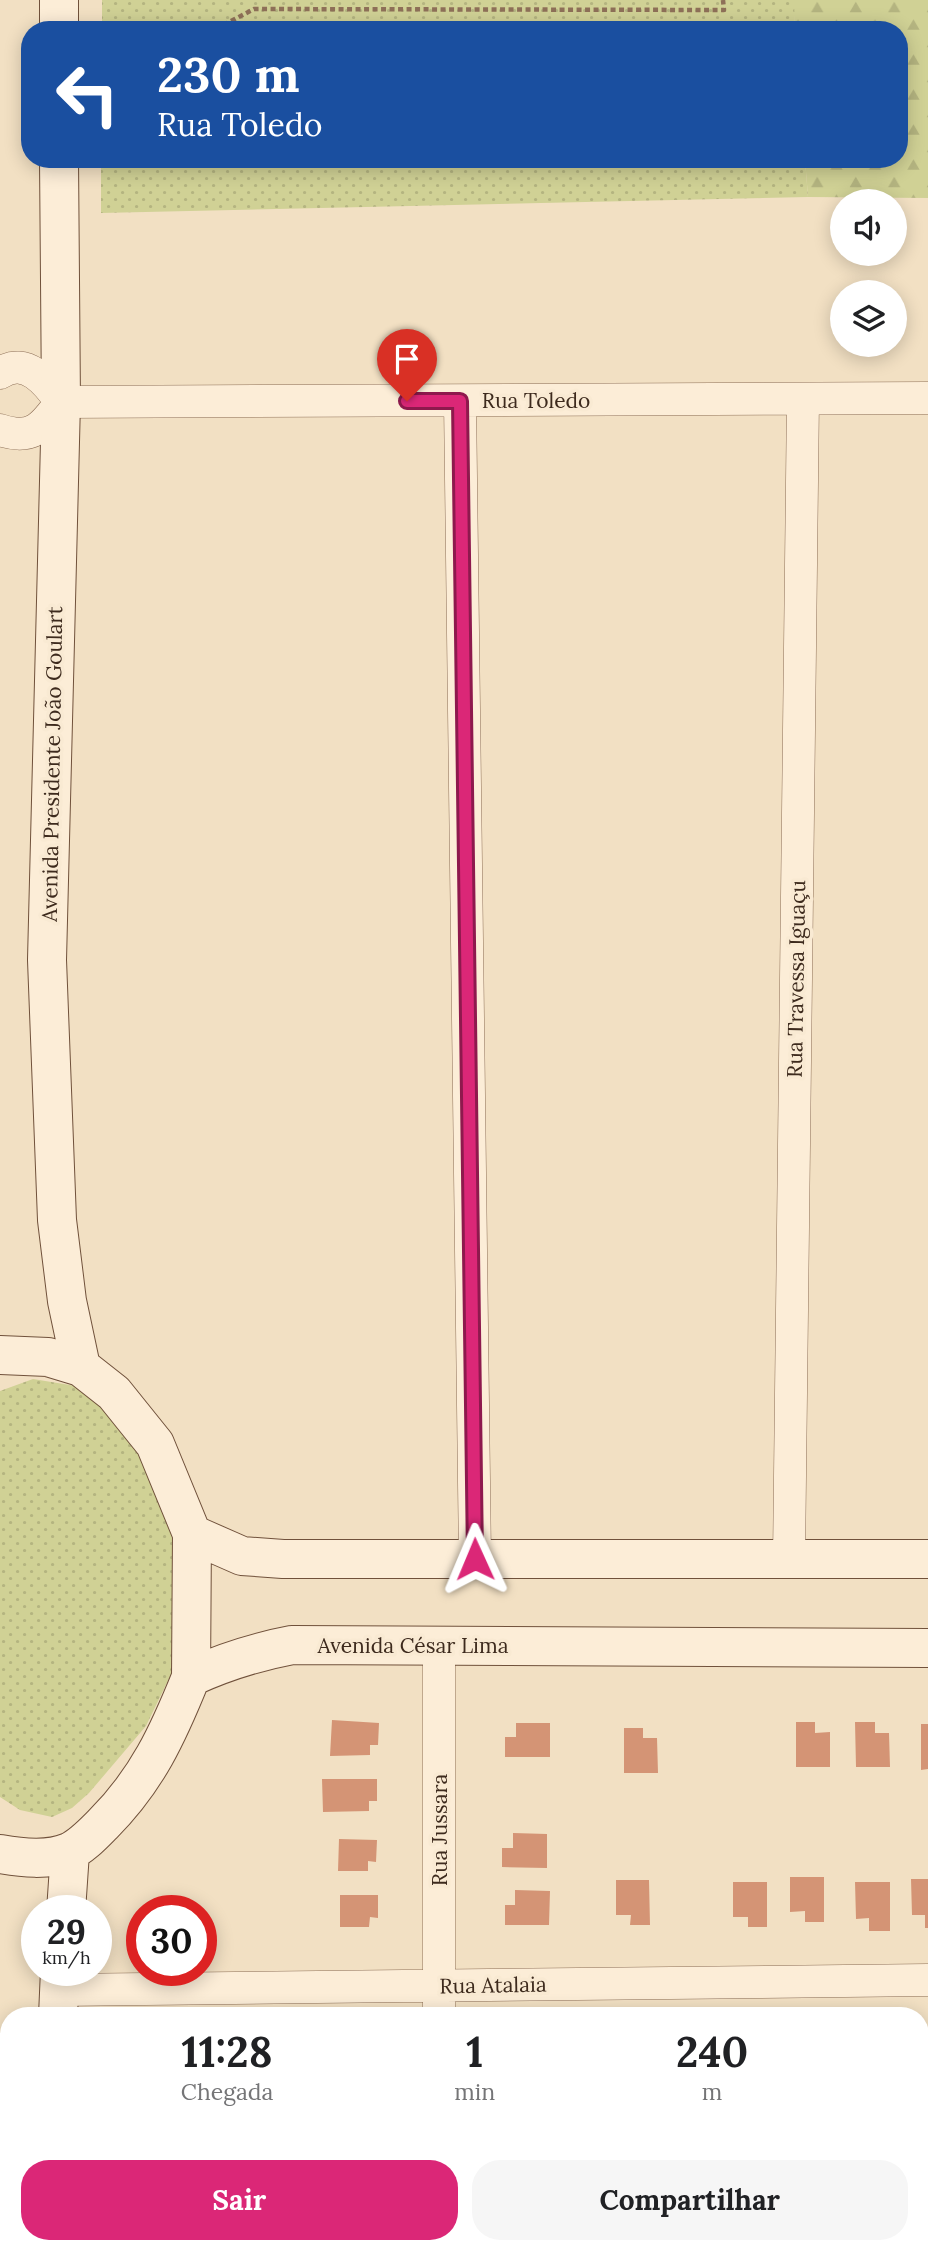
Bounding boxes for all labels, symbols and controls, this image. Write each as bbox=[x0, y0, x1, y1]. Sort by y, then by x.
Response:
text: 230 m bbox=[157, 43, 300, 105]
icon: left bbox=[42, 49, 133, 140]
text: Rua Toledo bbox=[157, 104, 323, 145]
map controls bbox=[830, 189, 907, 357]
button: sound bbox=[830, 189, 907, 266]
button: layers bbox=[830, 280, 907, 357]
pin bbox=[377, 329, 437, 401]
icon: arrive bbox=[388, 340, 426, 378]
street label: Rua Toledo bbox=[482, 387, 590, 414]
street label: Avenida Presidente João Goulart bbox=[36, 605, 68, 923]
street label: Rua Travessa Iguaçu bbox=[781, 880, 811, 1078]
position arrow bbox=[438, 1522, 512, 1596]
street label: Avenida César Lima bbox=[316, 1632, 509, 1659]
street label: Rua Jussara bbox=[426, 1774, 453, 1886]
speed limit sign: 30 bbox=[126, 1895, 217, 1986]
text: 29 bbox=[47, 1909, 86, 1954]
text: km/h bbox=[42, 1946, 91, 1969]
street label: Rua Atalaia bbox=[439, 1971, 547, 1999]
text: 11:28 bbox=[182, 2025, 273, 2079]
text: 1 bbox=[466, 2025, 483, 2079]
text: 240 bbox=[676, 2025, 748, 2079]
text: Chegada bbox=[181, 2077, 273, 2106]
text: min bbox=[454, 2077, 495, 2106]
text: m bbox=[702, 2077, 722, 2106]
button: Sair bbox=[21, 2160, 458, 2240]
button: Compartilhar bbox=[472, 2160, 908, 2240]

